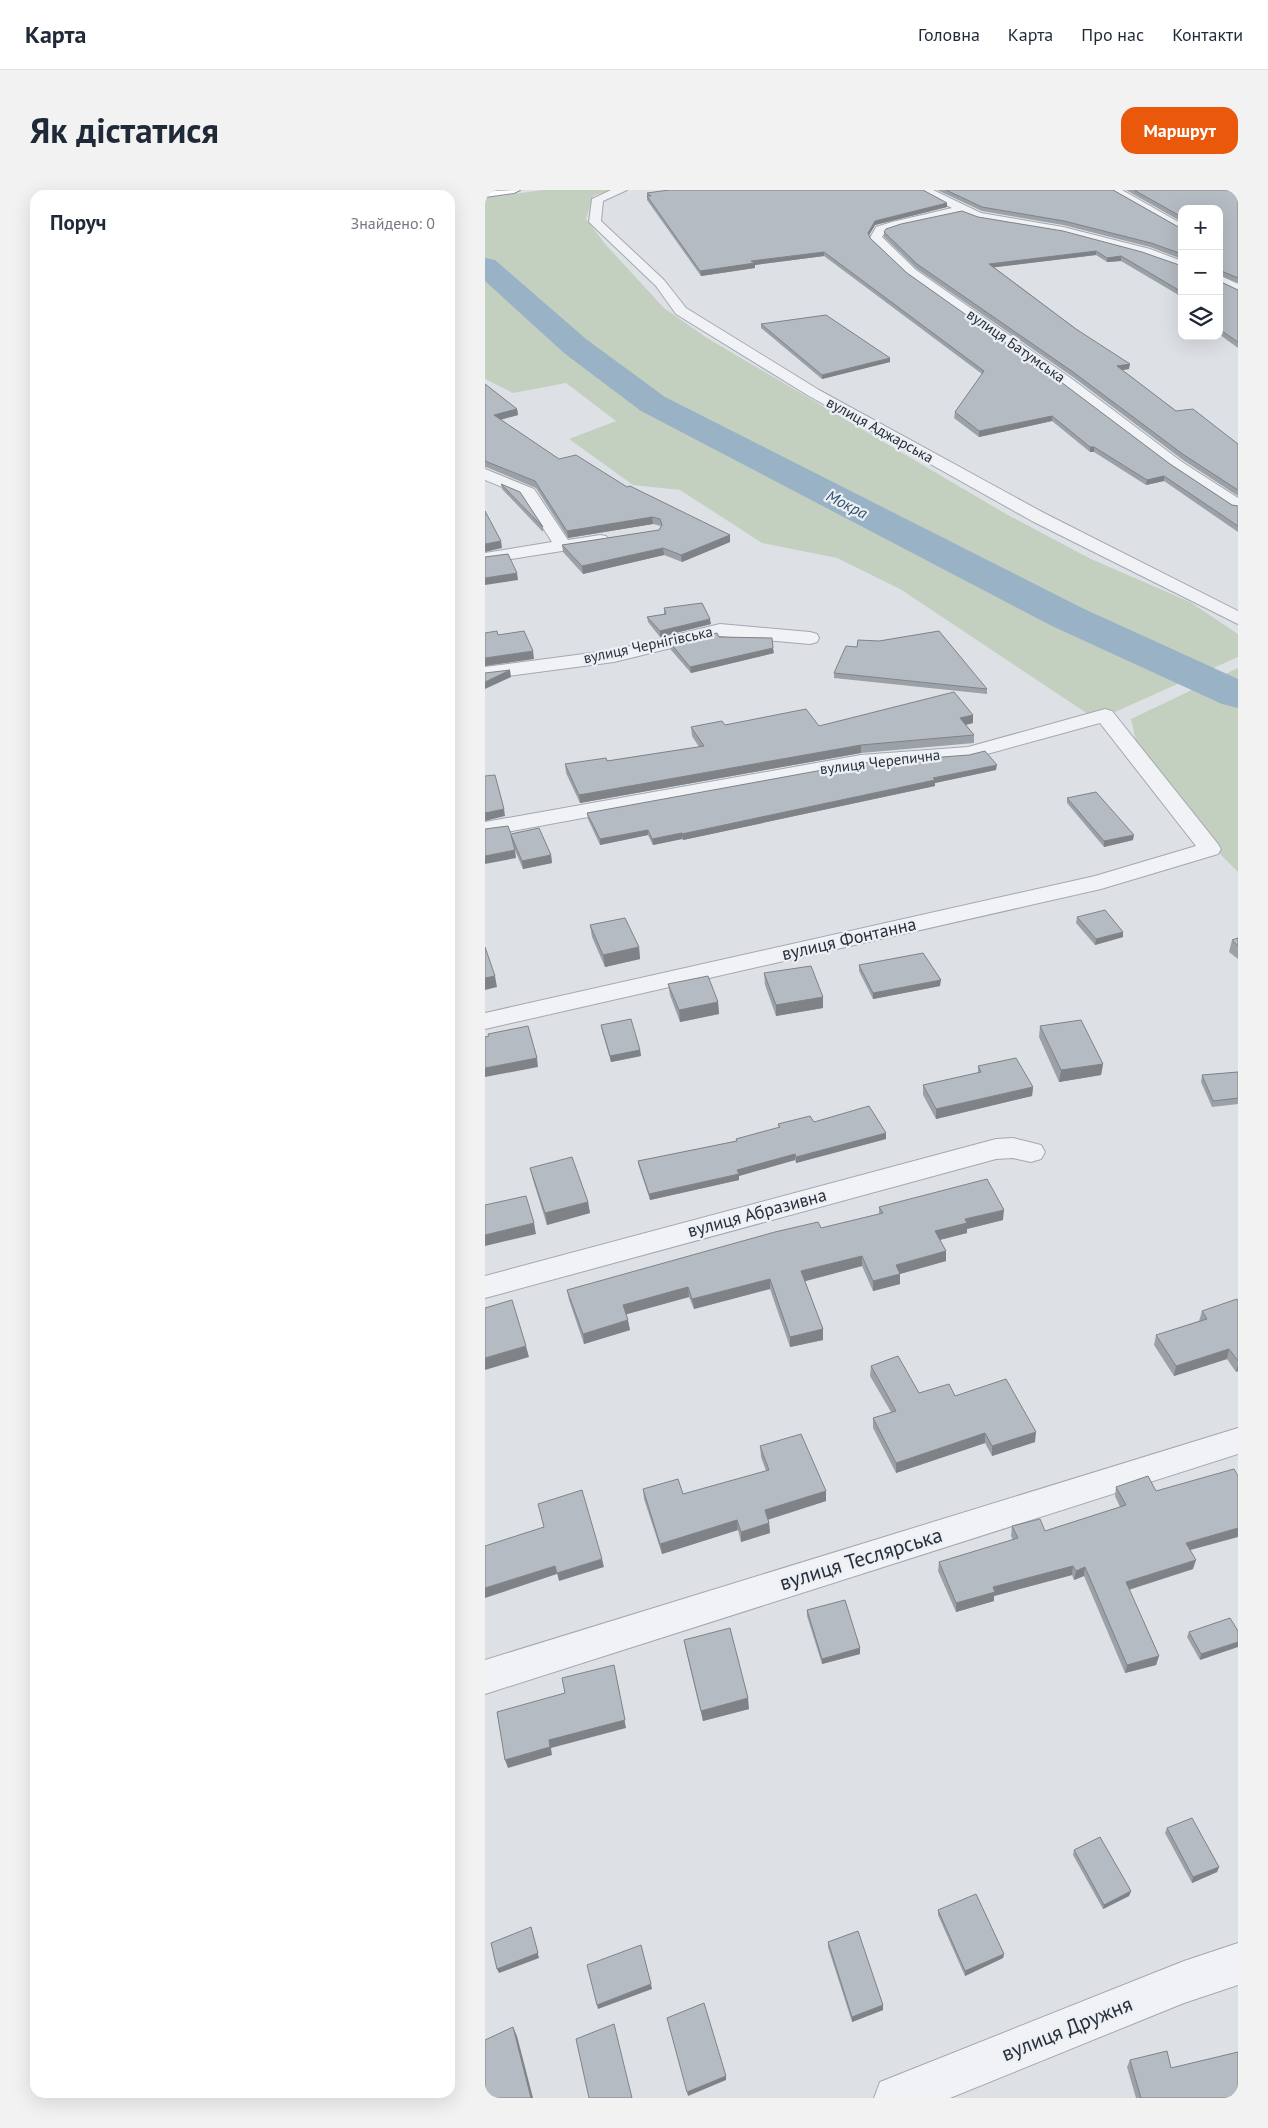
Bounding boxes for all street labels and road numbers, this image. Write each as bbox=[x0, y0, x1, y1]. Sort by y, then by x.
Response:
street label: вулиця Батумська bbox=[963, 305, 1069, 387]
street label: вулиця Аджарська bbox=[823, 392, 937, 467]
street label: вулиця Чернігівська bbox=[582, 622, 714, 667]
street label: вулиця Черепична bbox=[819, 745, 941, 778]
street label: вулиця Фонтанна bbox=[780, 912, 918, 965]
street label: вулиця Абразивна bbox=[685, 1183, 829, 1242]
street label: вулиця Теслярська bbox=[776, 1521, 946, 1596]
street label: вулиця Дружня bbox=[997, 1990, 1136, 2067]

